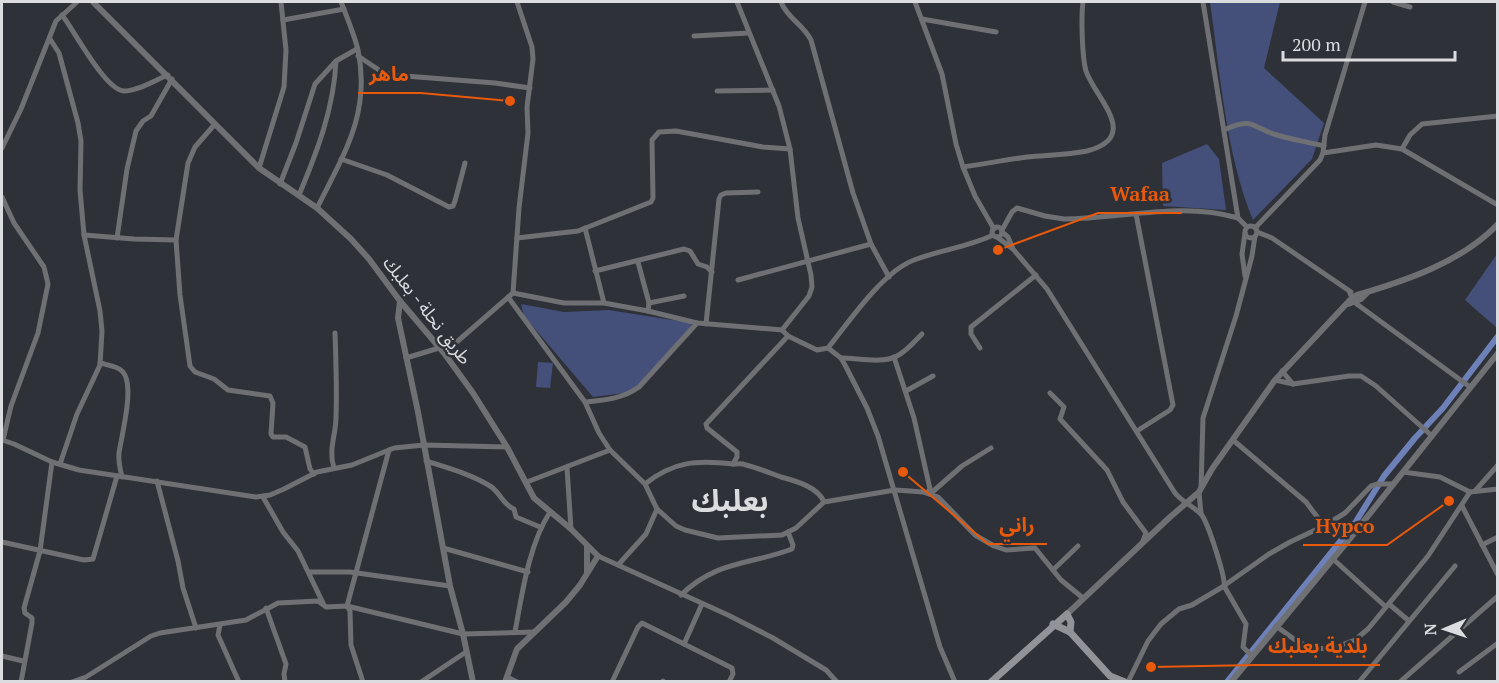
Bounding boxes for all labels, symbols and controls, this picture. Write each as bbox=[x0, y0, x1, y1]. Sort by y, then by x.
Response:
scale bar bbox=[1283, 24, 1456, 62]
text: 200 m bbox=[1292, 32, 1341, 56]
callout: ماهر bbox=[358, 55, 421, 93]
text: ماهر bbox=[368, 60, 409, 87]
callout: Wafaa bbox=[1098, 175, 1182, 213]
text: Wafaa bbox=[1110, 180, 1170, 207]
street label: طريق نحلة - بعلبك bbox=[378, 251, 478, 369]
district label: بعلبك bbox=[691, 480, 769, 520]
callout: راني bbox=[988, 506, 1047, 544]
callout: Hypco bbox=[1303, 507, 1387, 545]
text: راني bbox=[999, 511, 1035, 542]
text: Hypco bbox=[1315, 512, 1375, 539]
north arrow bbox=[1415, 599, 1475, 659]
text: N bbox=[1419, 623, 1441, 636]
callout: بلدية بعلبك bbox=[1256, 627, 1380, 665]
text: بلدية بعلبك bbox=[1268, 632, 1368, 659]

